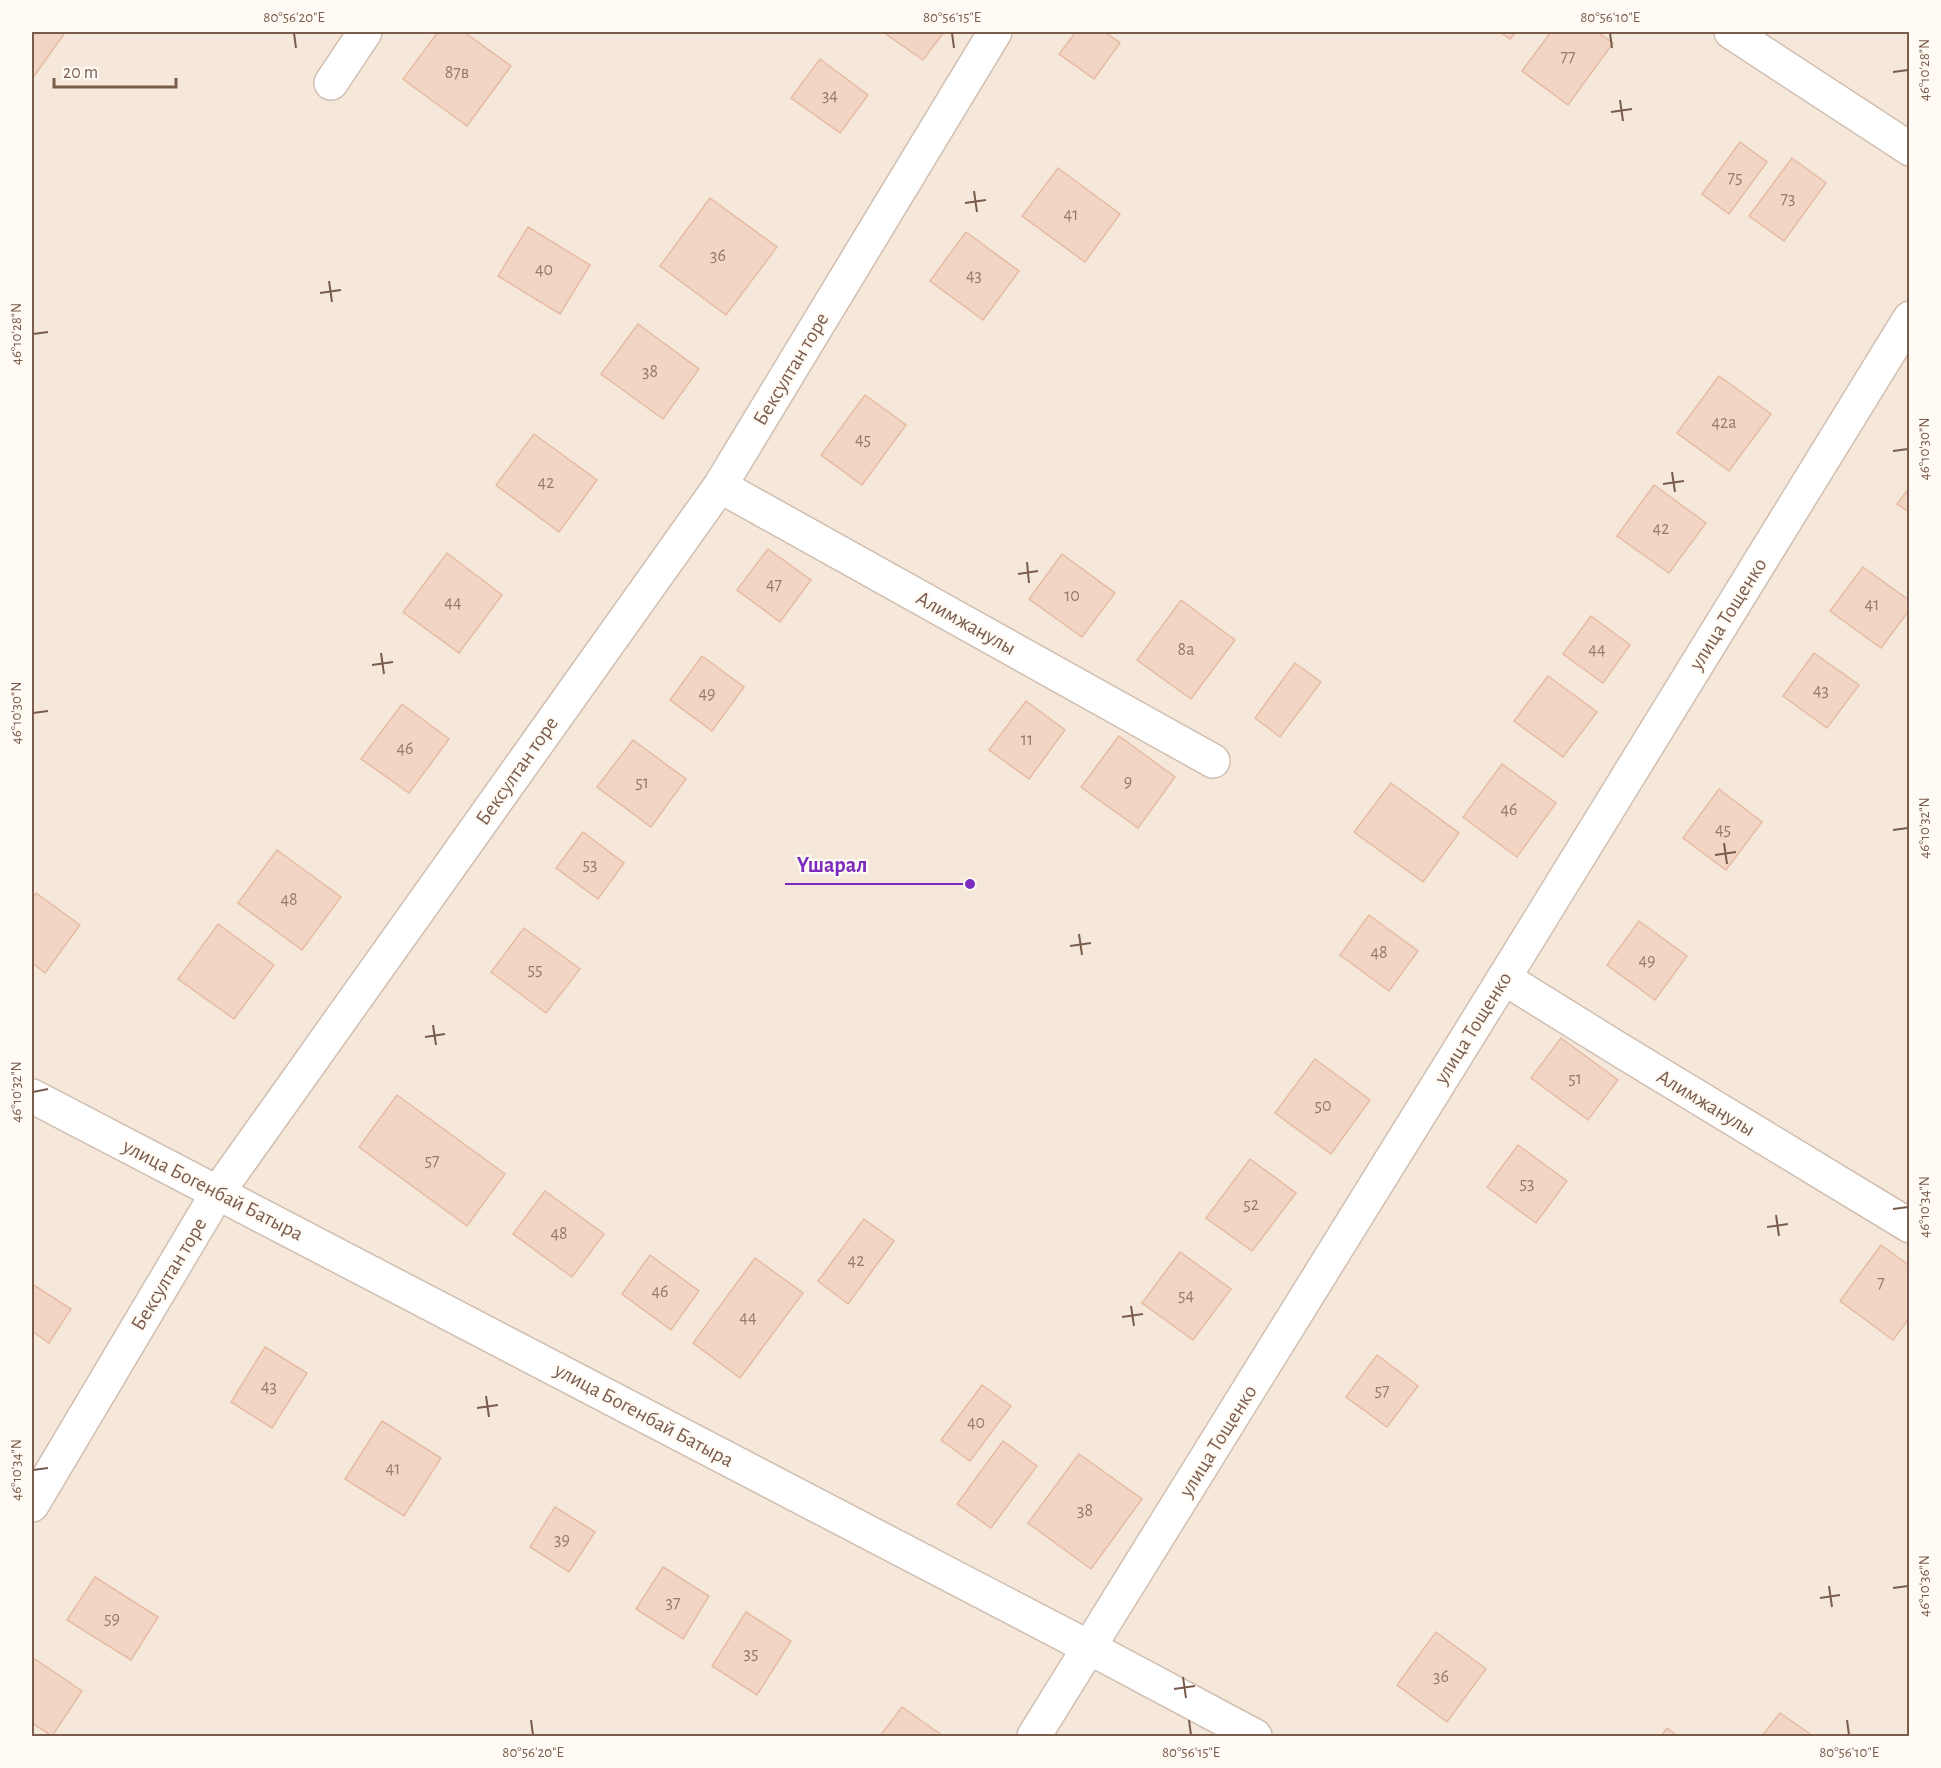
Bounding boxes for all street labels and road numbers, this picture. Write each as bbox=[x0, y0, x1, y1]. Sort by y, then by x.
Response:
street label: Бексултан торе bbox=[749, 309, 833, 429]
street label: улица Тощенко bbox=[1685, 554, 1771, 674]
street label: Алимжанулы bbox=[913, 587, 1019, 659]
street label: Бексултан торе bbox=[472, 713, 562, 829]
street label: улица Тощенко bbox=[1430, 968, 1516, 1088]
street label: Алимжанулы bbox=[1653, 1066, 1759, 1140]
street label: улица Богенбай Батыра bbox=[118, 1135, 307, 1245]
street label: Бексултан торе bbox=[127, 1214, 211, 1334]
street label: улица Богенбай Батыра bbox=[550, 1358, 737, 1471]
street label: улица Тощенко bbox=[1175, 1381, 1261, 1501]

